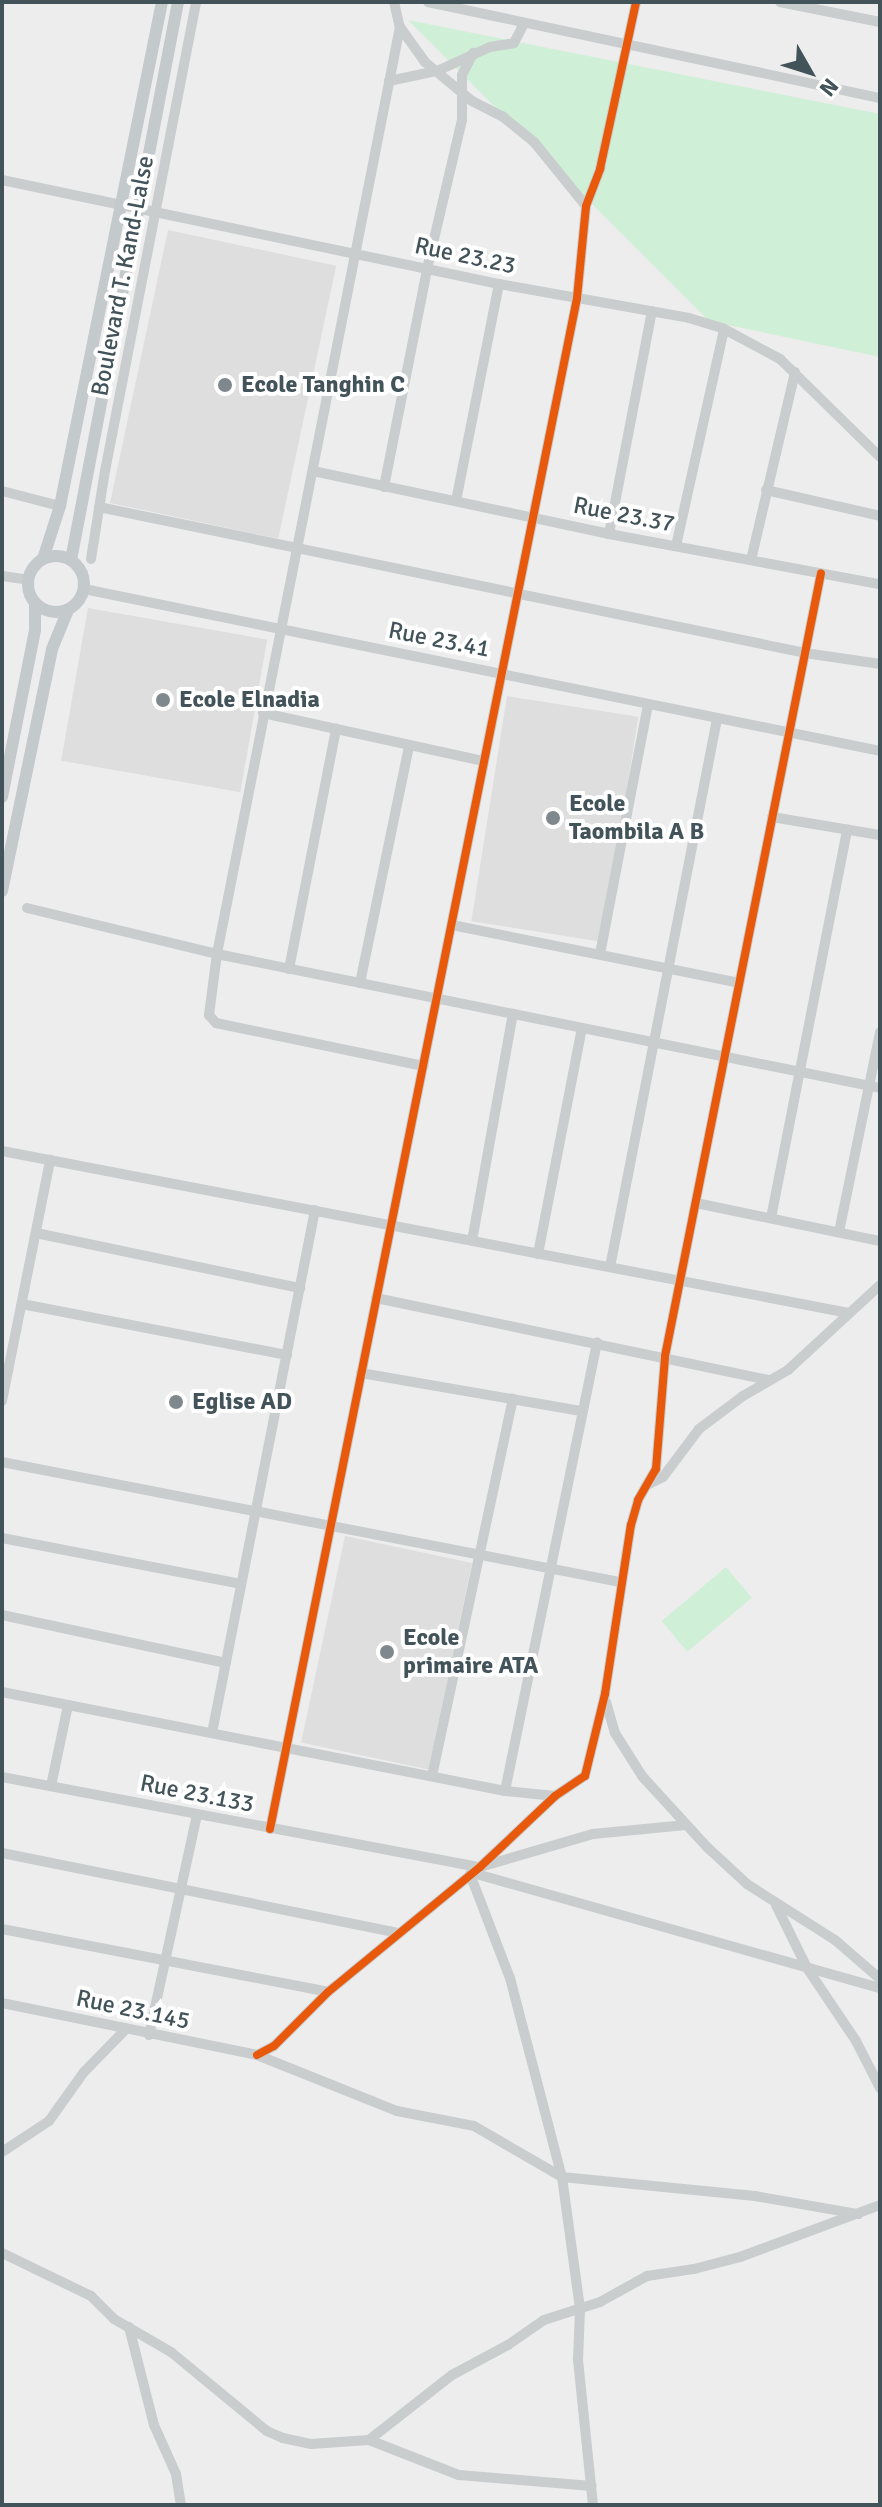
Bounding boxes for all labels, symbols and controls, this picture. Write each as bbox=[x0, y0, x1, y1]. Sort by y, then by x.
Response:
north arrow bbox=[770, 32, 850, 112]
text: N bbox=[814, 73, 844, 102]
street label: Boulevard T. Kand-Lalse bbox=[86, 153, 160, 399]
street label: Rue 23.23 bbox=[412, 231, 518, 281]
place label: Ecole Tanghin C bbox=[241, 371, 405, 399]
marker: Ecole Tanghin C bbox=[216, 376, 234, 394]
street label: Rue 23.37 bbox=[571, 491, 677, 539]
street label: Rue 23.41 bbox=[386, 616, 492, 664]
place label: Ecole Elnadia bbox=[179, 686, 320, 714]
marker: Ecole Elnadia bbox=[154, 691, 172, 709]
place label: Ecole Taombila A B bbox=[569, 790, 704, 846]
marker: Ecole Taombila A B bbox=[544, 809, 562, 827]
place label: Eglise AD bbox=[192, 1388, 292, 1416]
marker: Eglise AD bbox=[167, 1393, 185, 1411]
place label: Ecole primaire ATA bbox=[403, 1624, 538, 1680]
marker: Ecole primaire ATA bbox=[378, 1643, 396, 1661]
street label: Rue 23.133 bbox=[138, 1769, 256, 1819]
street label: Rue 23.145 bbox=[74, 1984, 192, 2036]

